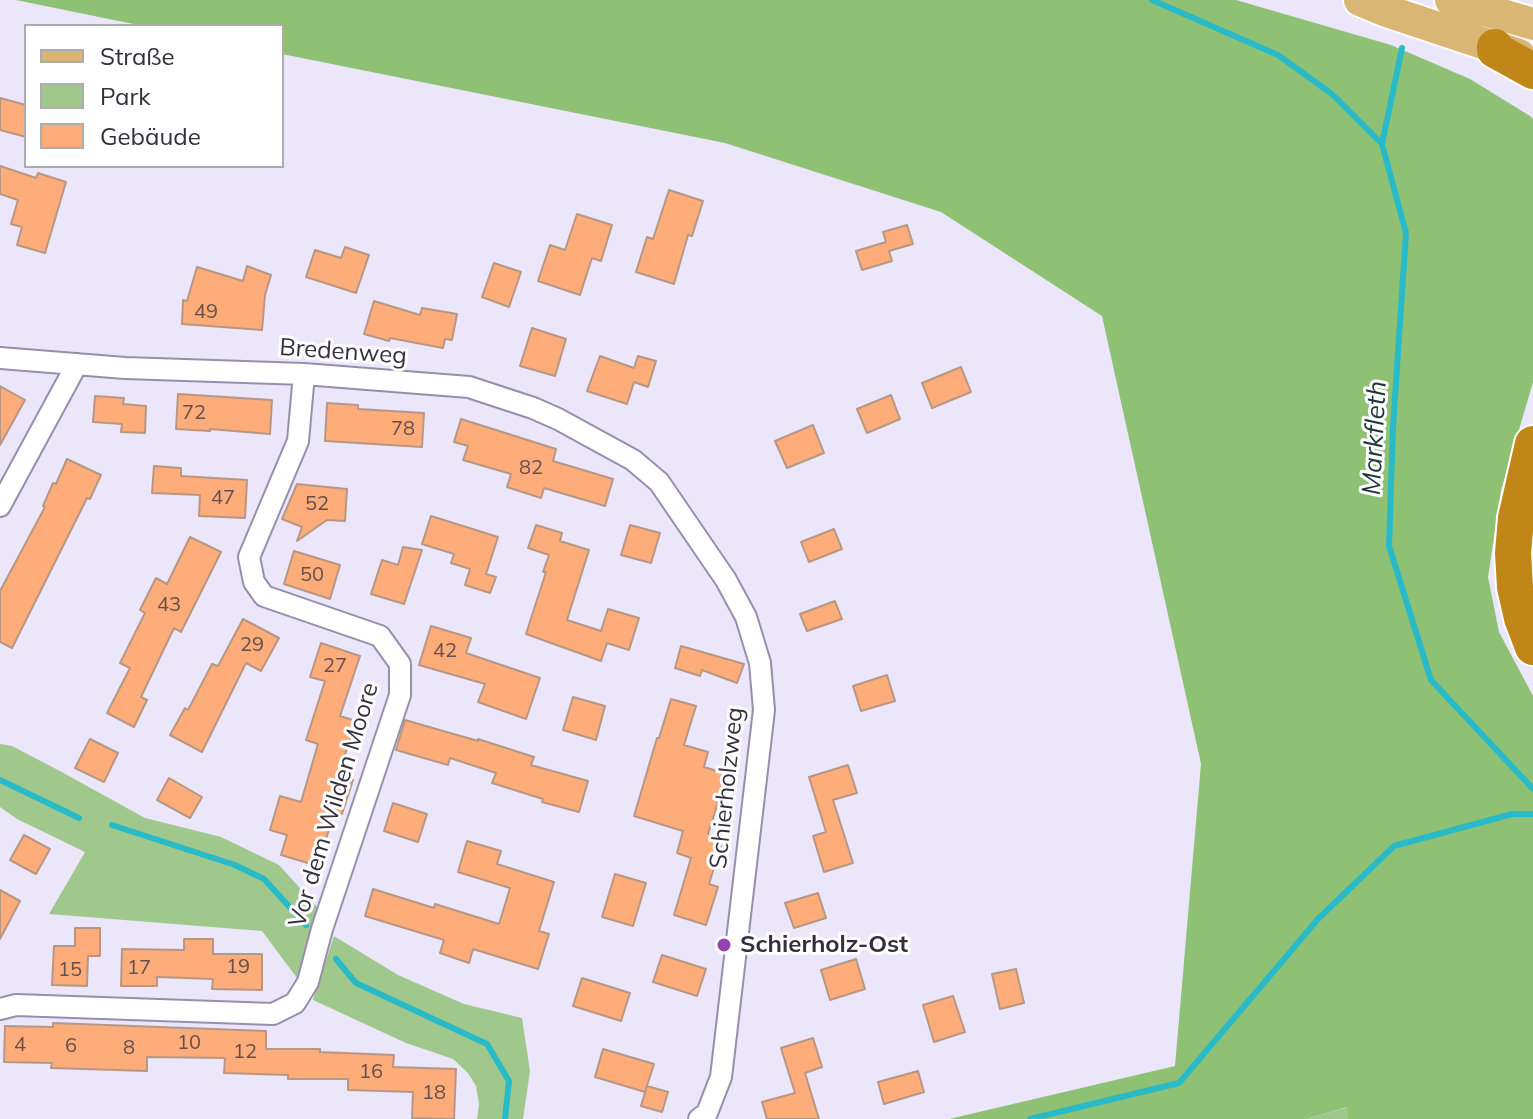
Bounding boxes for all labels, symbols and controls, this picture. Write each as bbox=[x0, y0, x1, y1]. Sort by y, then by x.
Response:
legend bbox=[24, 24, 284, 168]
text: Straße bbox=[100, 41, 175, 71]
text: Park bbox=[100, 81, 151, 111]
text: Gebäude bbox=[100, 121, 201, 151]
house number: 49 bbox=[194, 300, 218, 324]
street label: Bredenweg bbox=[278, 333, 408, 371]
water label: Markfleth bbox=[1356, 380, 1394, 496]
house number: 72 bbox=[182, 401, 206, 425]
house number: 78 bbox=[391, 417, 415, 441]
house number: 82 bbox=[519, 456, 543, 480]
house number: 47 bbox=[211, 486, 235, 510]
house number: 52 bbox=[305, 492, 329, 516]
house number: 50 bbox=[300, 563, 324, 587]
house number: 43 bbox=[157, 593, 181, 617]
house number: 29 bbox=[240, 633, 264, 657]
house number: 42 bbox=[433, 639, 457, 663]
house number: 27 bbox=[323, 654, 347, 678]
street label: Vor dem Wilden Moore bbox=[283, 679, 385, 931]
street label: Schierholzweg bbox=[704, 706, 750, 870]
place label: Schierholz-Ost bbox=[740, 931, 908, 959]
marker: Schierholz-Ost bbox=[715, 936, 733, 954]
house number: 19 bbox=[226, 955, 250, 979]
house number: 17 bbox=[127, 956, 151, 980]
house number: 15 bbox=[58, 958, 82, 982]
house number: 10 bbox=[177, 1031, 201, 1055]
house number: 4 bbox=[14, 1033, 26, 1057]
house number: 6 bbox=[65, 1034, 77, 1058]
house number: 8 bbox=[123, 1036, 135, 1060]
house number: 12 bbox=[233, 1040, 257, 1064]
house number: 16 bbox=[359, 1060, 383, 1084]
house number: 18 bbox=[422, 1081, 446, 1105]

